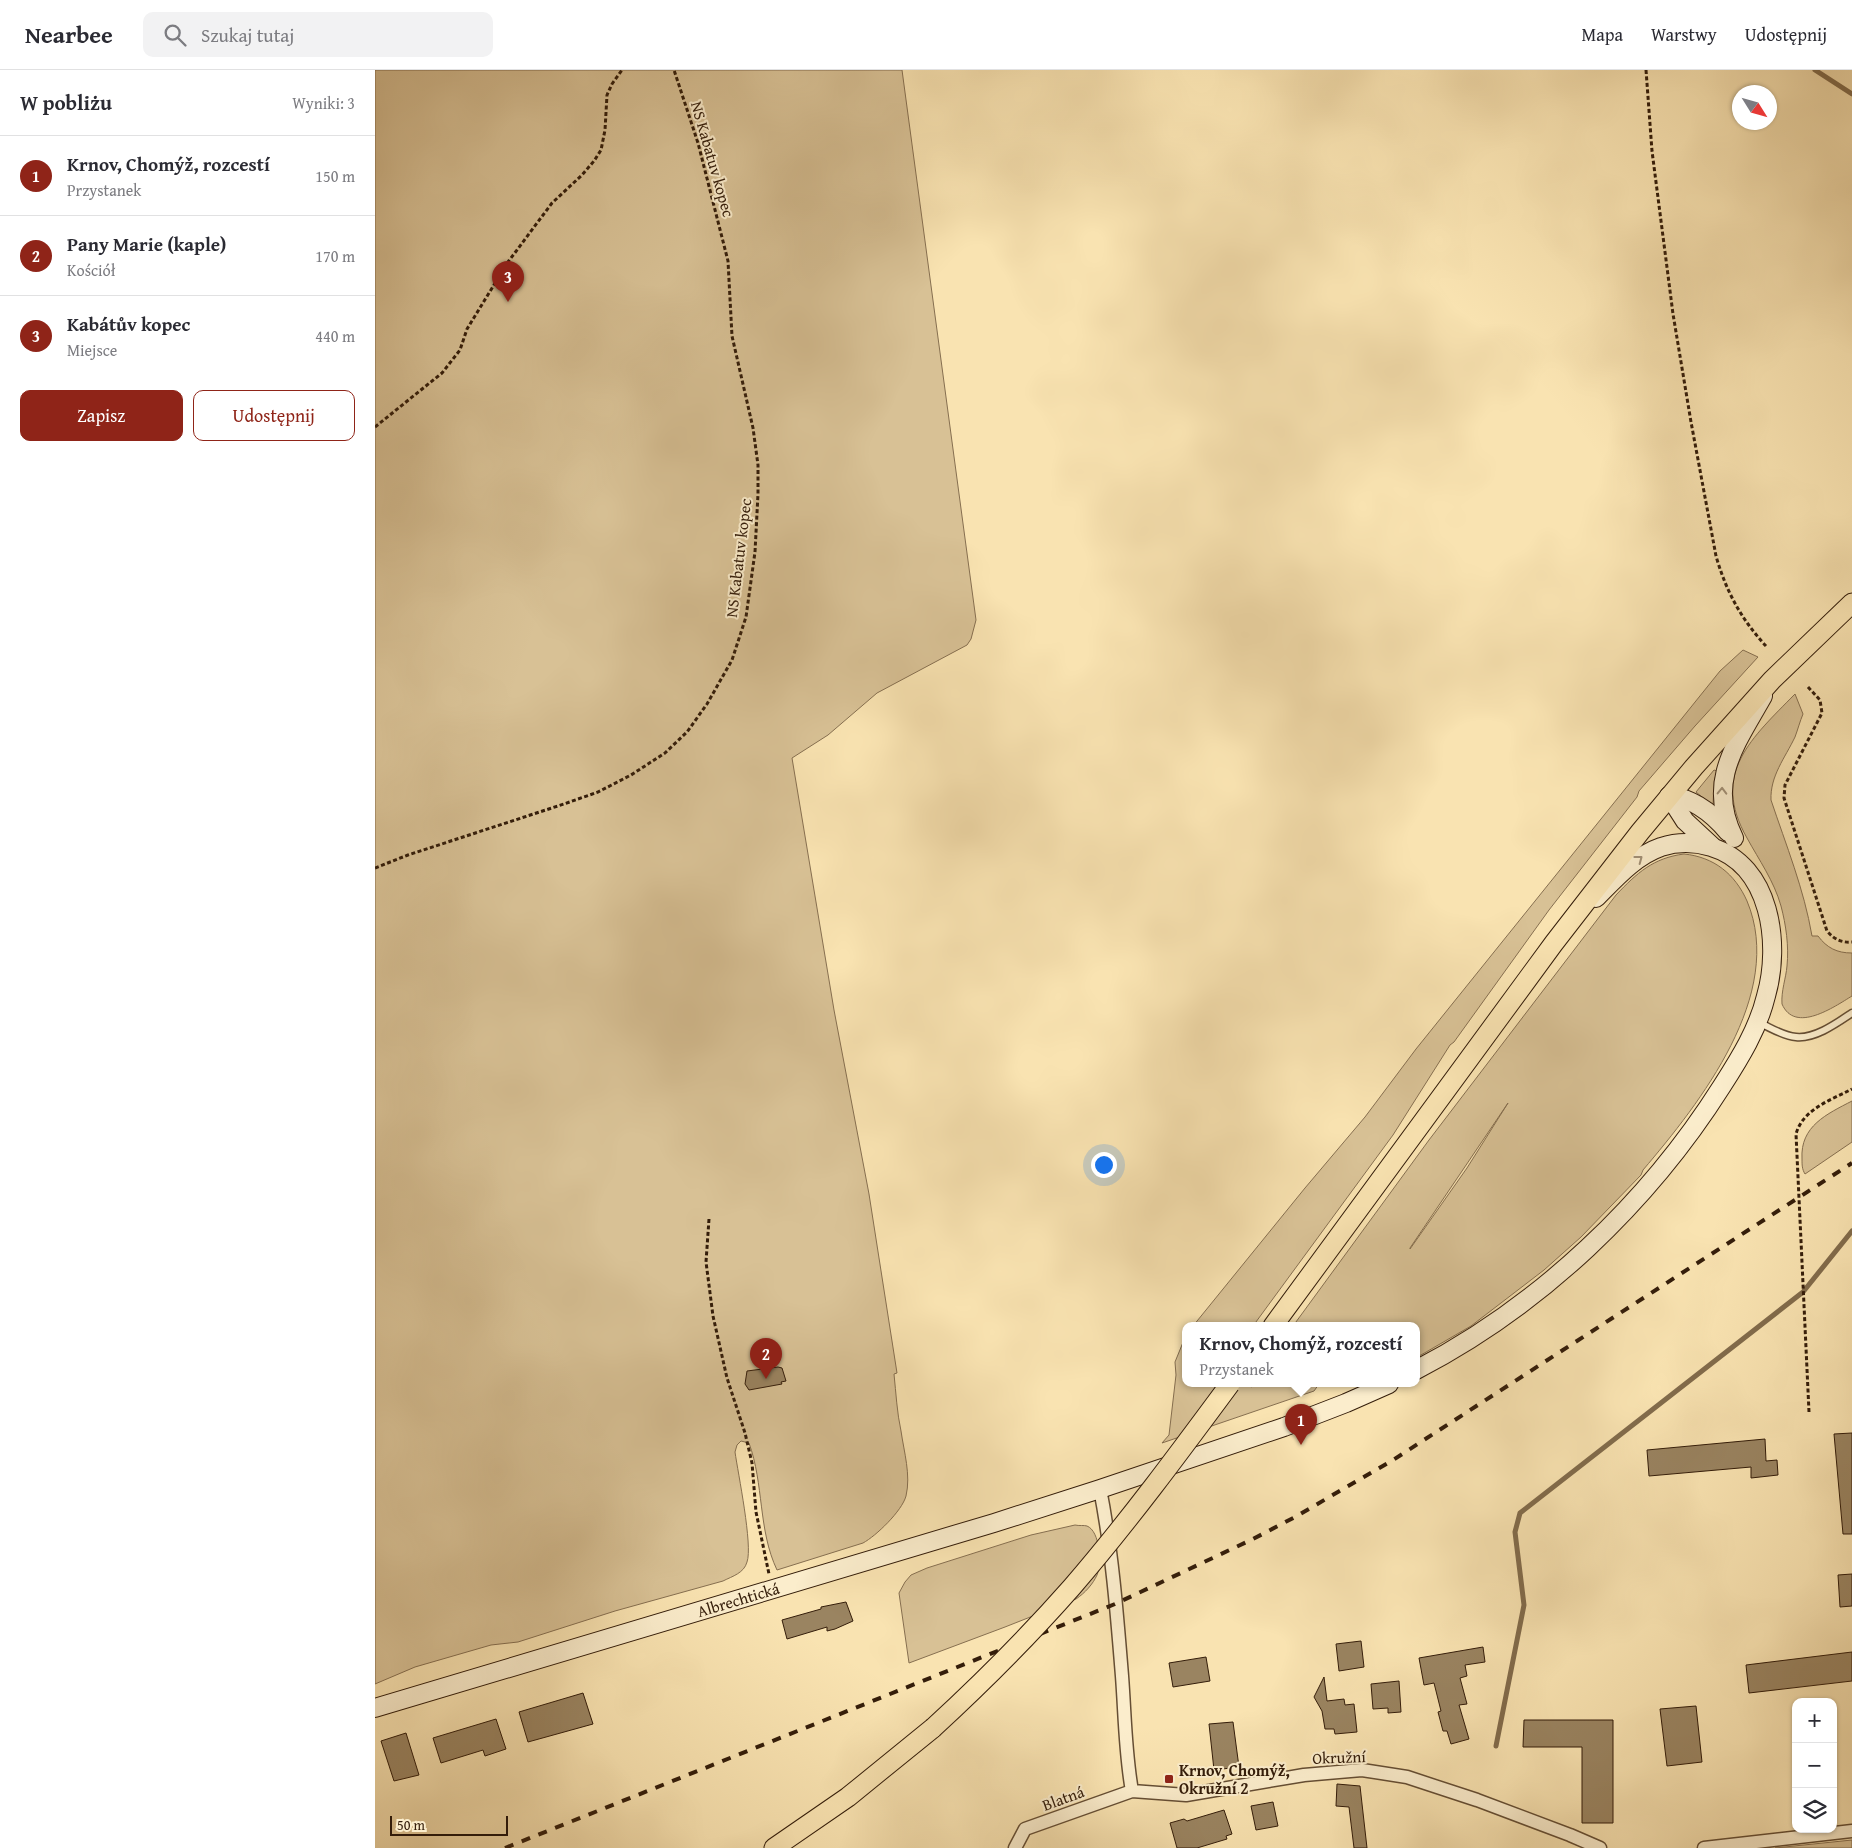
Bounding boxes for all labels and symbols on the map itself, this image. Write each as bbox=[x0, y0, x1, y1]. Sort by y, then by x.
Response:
north arrow bbox=[1732, 85, 1777, 130]
street label: NS Kabatuv kopec bbox=[685, 98, 741, 220]
pin: 3 bbox=[492, 261, 524, 302]
street label: NS Kabatuv kopec bbox=[719, 497, 757, 619]
one-way arrow bbox=[1717, 787, 1727, 795]
one-way arrow bbox=[1633, 857, 1642, 865]
your location bbox=[1091, 1152, 1117, 1178]
pin: 2 bbox=[750, 1338, 782, 1379]
pin: 1 bbox=[1285, 1404, 1317, 1445]
street label: Albrechtická bbox=[694, 1576, 783, 1623]
street label: Okružní bbox=[1312, 1744, 1367, 1770]
place label: Krnov, Chomýž, Okružní 2 bbox=[1179, 1758, 1290, 1800]
marker: Krnov, Chomýž, Okružní 2 bbox=[1163, 1773, 1175, 1785]
street label: Blatná bbox=[1039, 1779, 1088, 1817]
scale bar bbox=[390, 1813, 507, 1836]

